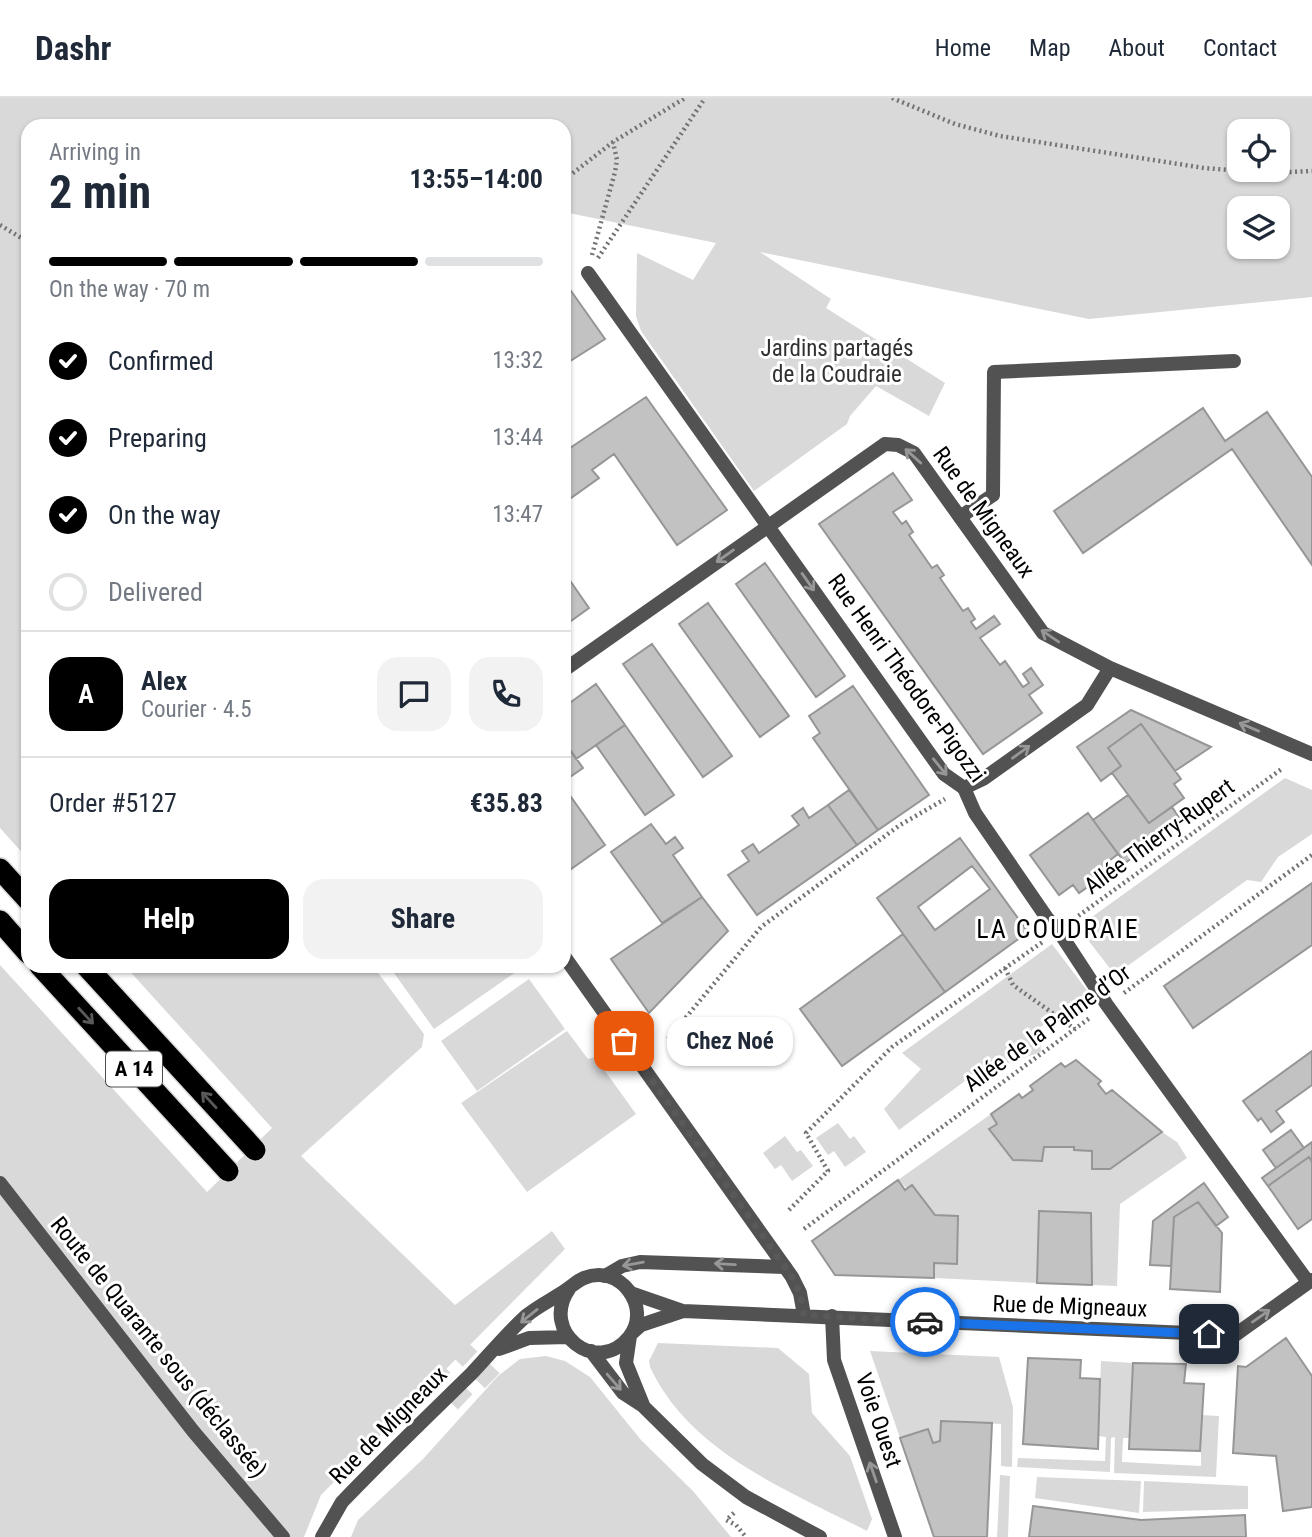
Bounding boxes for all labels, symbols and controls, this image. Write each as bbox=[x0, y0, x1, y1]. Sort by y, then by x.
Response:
text: Dashr bbox=[35, 29, 111, 68]
text: Home bbox=[935, 34, 991, 62]
text: Map bbox=[1029, 34, 1071, 62]
text: About bbox=[1109, 34, 1165, 62]
text: Contact bbox=[1203, 34, 1277, 62]
map controls bbox=[1227, 119, 1290, 259]
button: locate bbox=[1227, 119, 1290, 182]
text: Arriving in bbox=[49, 139, 141, 166]
text: 13:55–14:00 bbox=[409, 164, 543, 194]
text: 2 min bbox=[49, 165, 151, 219]
button: layers bbox=[1227, 196, 1290, 259]
text: On the way · 70 m bbox=[49, 276, 210, 303]
park label: Jardins partagés de la Coudraie bbox=[761, 335, 913, 388]
icon: check bbox=[49, 342, 87, 380]
text: Confirmed bbox=[108, 346, 214, 376]
text: 13:32 bbox=[492, 347, 543, 374]
icon: check bbox=[49, 419, 87, 457]
text: Preparing bbox=[108, 423, 207, 453]
text: 13:44 bbox=[492, 424, 543, 451]
street label: Rue de Migneaux bbox=[927, 442, 1040, 583]
one-way arrow bbox=[904, 448, 922, 464]
icon: check bbox=[49, 496, 87, 534]
text: On the way bbox=[108, 500, 221, 530]
text: 13:47 bbox=[492, 501, 543, 528]
one-way arrow bbox=[716, 549, 735, 563]
street label: Rue Henri Théodore-Pigozzi bbox=[822, 569, 991, 788]
one-way arrow bbox=[800, 572, 815, 591]
text: Delivered bbox=[108, 577, 203, 607]
one-way arrow bbox=[1041, 628, 1060, 643]
button: chat bbox=[377, 657, 451, 731]
button: phone bbox=[469, 657, 543, 731]
text: Alex bbox=[141, 666, 187, 696]
text: A bbox=[78, 679, 94, 709]
text: Courier · 4.5 bbox=[141, 696, 252, 723]
one-way arrow bbox=[1239, 720, 1261, 733]
one-way arrow bbox=[1012, 745, 1031, 760]
one-way arrow bbox=[932, 757, 947, 775]
street label: Allée Thierry-Rupert bbox=[1079, 773, 1240, 900]
text: Order #5127 bbox=[49, 788, 177, 818]
text: €35.83 bbox=[470, 788, 543, 818]
button: Help bbox=[49, 879, 289, 959]
button: Share bbox=[303, 879, 543, 959]
district label: LA COUDRAIE bbox=[976, 914, 1140, 944]
street label: Allée de la Palme d’Or bbox=[959, 959, 1136, 1098]
one-way arrow bbox=[77, 1007, 94, 1024]
pin bbox=[594, 1011, 654, 1071]
callout: Chez Noé bbox=[666, 1016, 792, 1066]
icon: bag bbox=[605, 1022, 643, 1060]
text: Chez Noé bbox=[686, 1028, 774, 1055]
road number: A 14 bbox=[106, 1052, 162, 1086]
one-way arrow bbox=[200, 1092, 217, 1109]
street label: Route de Quarante sous (déclassée) bbox=[45, 1211, 272, 1483]
one-way arrow bbox=[622, 1258, 645, 1271]
one-way arrow bbox=[714, 1258, 737, 1271]
courier bbox=[890, 1287, 960, 1357]
street label: Rue de Migneaux bbox=[992, 1290, 1148, 1323]
icon: car bbox=[906, 1303, 944, 1341]
pin bbox=[1179, 1304, 1239, 1364]
one-way arrow bbox=[520, 1308, 538, 1324]
one-way arrow bbox=[1251, 1309, 1270, 1323]
icon: home bbox=[1190, 1315, 1228, 1353]
street label: Rue de Migneaux bbox=[324, 1361, 453, 1490]
street label: Voie Ouest bbox=[850, 1369, 907, 1471]
one-way arrow bbox=[606, 1373, 622, 1391]
one-way arrow bbox=[866, 1462, 878, 1484]

